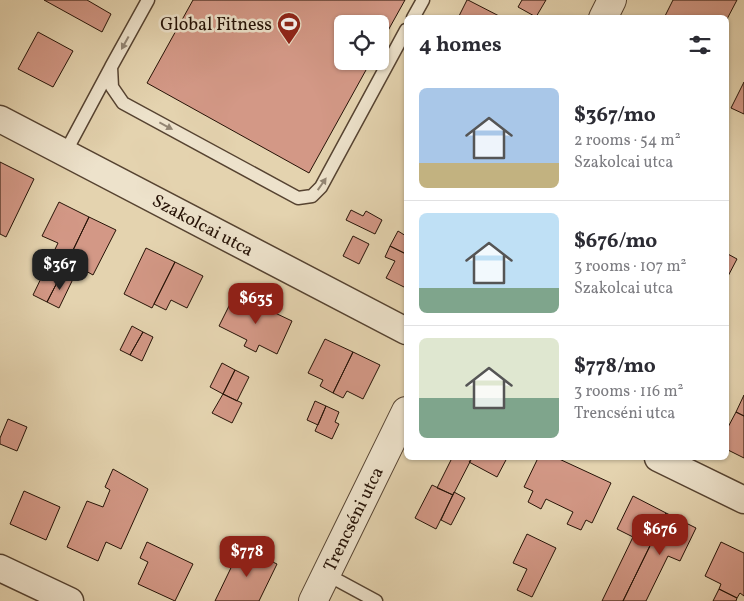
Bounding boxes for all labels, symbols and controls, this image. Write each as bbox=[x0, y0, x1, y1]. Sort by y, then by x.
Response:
sports icon: Global Fitness bbox=[276, 11, 302, 45]
place label: Global Fitness bbox=[160, 13, 272, 38]
map controls bbox=[334, 15, 389, 70]
button: locate bbox=[334, 15, 389, 70]
text: 4 homes bbox=[419, 31, 502, 60]
icon: filters bbox=[686, 31, 714, 59]
one-way arrow bbox=[120, 36, 129, 49]
text: $367/mo bbox=[574, 101, 656, 130]
icon: home bbox=[459, 108, 519, 168]
one-way arrow bbox=[159, 122, 173, 130]
text: 2 rooms · 54 m² bbox=[574, 130, 681, 152]
text: Szakolcai utca bbox=[574, 152, 673, 174]
one-way arrow bbox=[317, 177, 327, 191]
street label: Szakolcai utca bbox=[147, 189, 257, 264]
text: $676/mo bbox=[574, 227, 657, 256]
icon: home bbox=[459, 233, 519, 293]
pin: $367 bbox=[30, 248, 90, 291]
text: $367 bbox=[43, 254, 77, 276]
text: 3 rooms · 107 m² bbox=[574, 256, 687, 278]
text: Szakolcai utca bbox=[574, 278, 673, 300]
pin: $635 bbox=[226, 282, 286, 325]
text: $635 bbox=[239, 288, 273, 310]
text: $778/mo bbox=[574, 352, 656, 381]
icon: home bbox=[459, 358, 519, 418]
text: 3 rooms · 116 m² bbox=[574, 381, 683, 403]
text: Trencséni utca bbox=[574, 403, 675, 425]
street label: Trencséni utca bbox=[318, 463, 391, 576]
pin: $676 bbox=[630, 514, 690, 556]
text: $676 bbox=[643, 519, 677, 541]
pin: $778 bbox=[217, 536, 277, 578]
text: $778 bbox=[231, 541, 263, 563]

